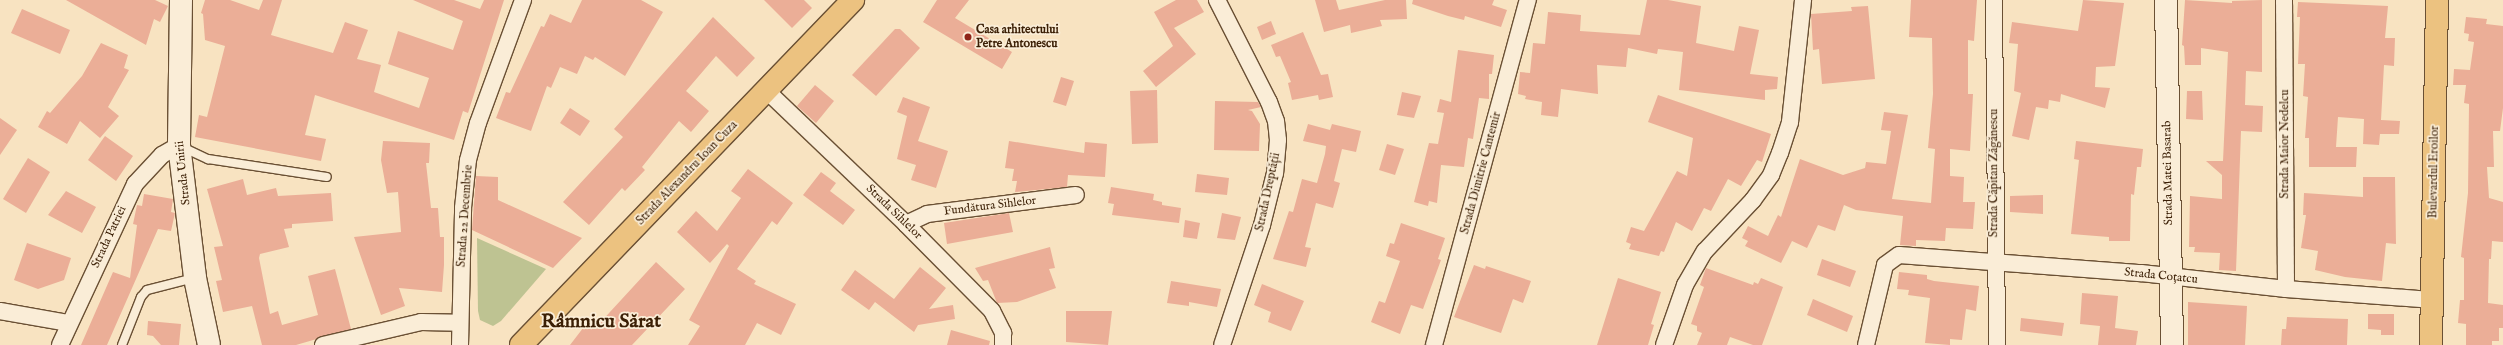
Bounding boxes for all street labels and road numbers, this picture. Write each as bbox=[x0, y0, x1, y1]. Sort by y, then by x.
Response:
street label: Strada Maior Nedelcu bbox=[2278, 89, 2292, 199]
street label: Strada Căpitan Zăgănescu bbox=[1987, 109, 2001, 237]
street label: Strada Dimitrie Cantemir bbox=[1458, 110, 1504, 236]
street label: Strada Alexandru Ioan Cuza bbox=[633, 118, 741, 228]
street label: Strada Matei Basarab bbox=[2160, 121, 2176, 225]
street label: Bulevardul Eroilor bbox=[2426, 126, 2442, 218]
street label: Strada Unirii bbox=[172, 140, 194, 206]
street label: Strada Dreptății bbox=[1253, 151, 1283, 233]
street label: Strada 22 Decembrie bbox=[454, 164, 476, 268]
street label: Strada Sihlelor bbox=[863, 182, 925, 242]
street label: Fundătura Sihlelor bbox=[943, 193, 1037, 219]
street label: Strada Patriei bbox=[88, 204, 130, 270]
street label: Strada Coțatcu bbox=[2123, 265, 2199, 287]

